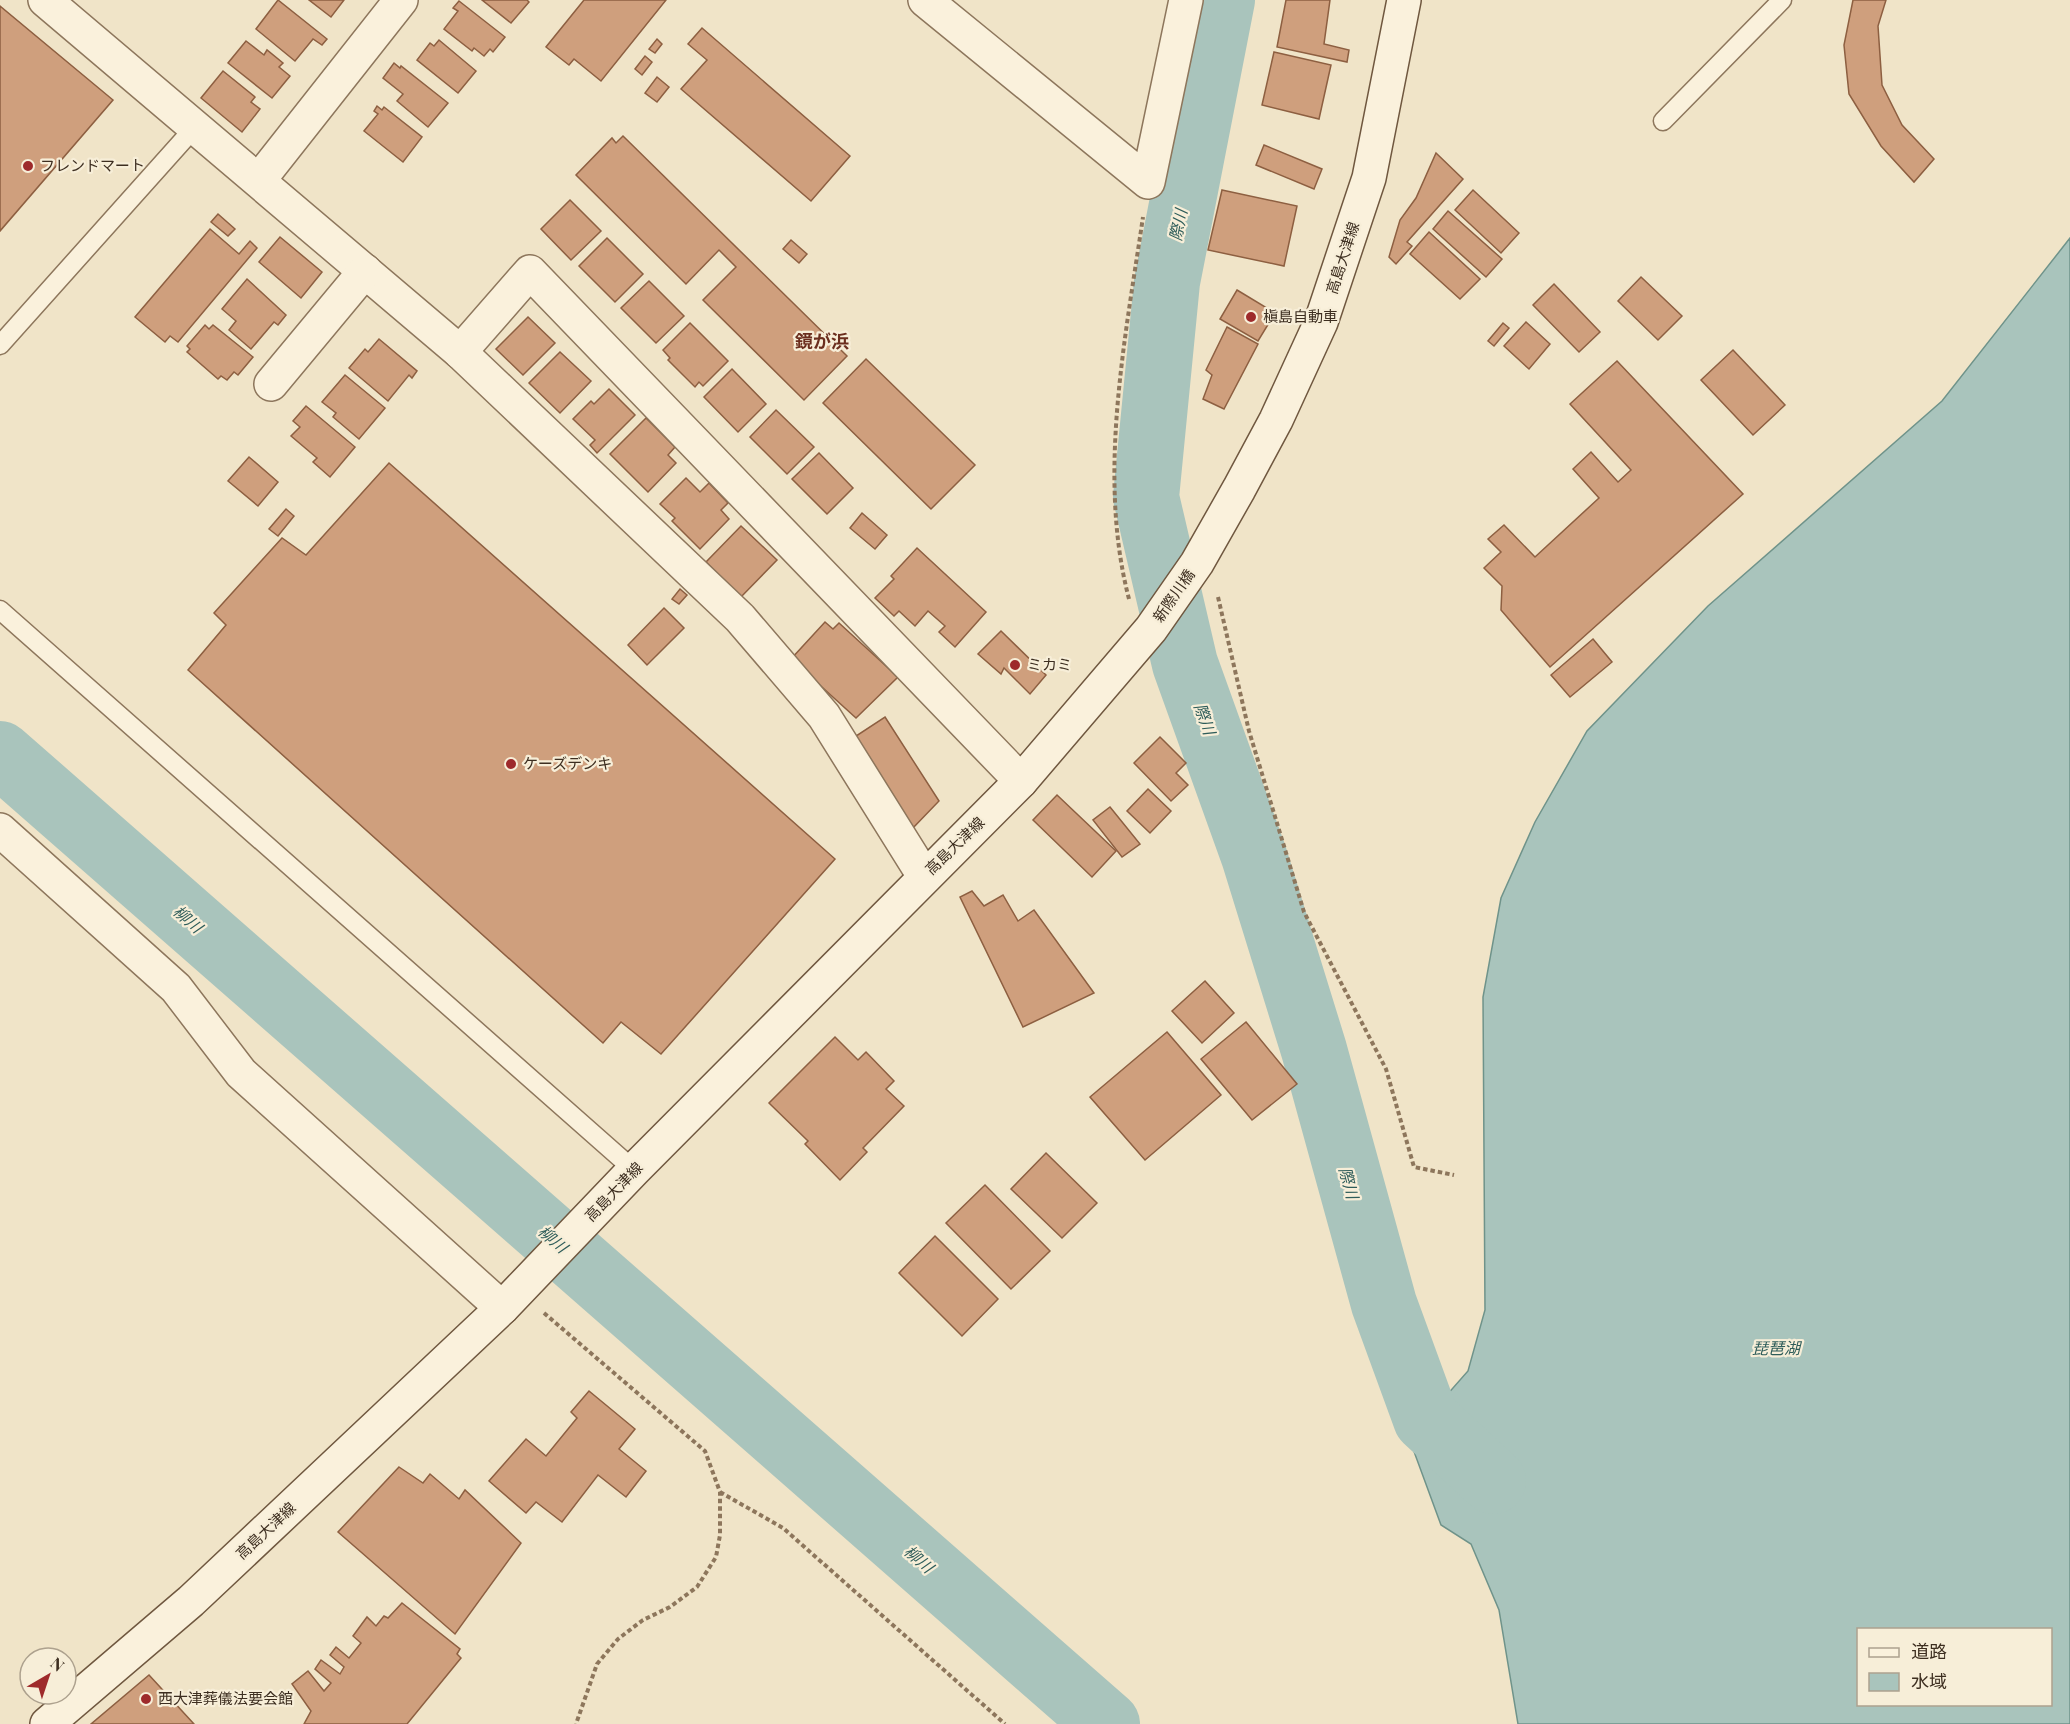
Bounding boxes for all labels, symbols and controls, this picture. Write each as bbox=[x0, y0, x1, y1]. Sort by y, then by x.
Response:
place label: フレンドマート bbox=[40, 155, 145, 175]
marker: フレンドマート bbox=[21, 159, 35, 173]
water label: 際川 bbox=[1164, 205, 1191, 243]
street label: 高島大津線 bbox=[1321, 219, 1363, 296]
place label: 槇島自動車 bbox=[1263, 306, 1338, 326]
marker: 槇島自動車 bbox=[1244, 310, 1258, 324]
district label: 鏡が浜 bbox=[794, 329, 849, 353]
street label: 新際川橋 bbox=[1148, 565, 1199, 626]
place label: ミカミ bbox=[1027, 654, 1072, 674]
marker: ミカミ bbox=[1008, 658, 1022, 672]
water label: 際川 bbox=[1190, 700, 1221, 739]
place label: ケーズデンキ bbox=[523, 753, 612, 773]
marker: ケーズデンキ bbox=[504, 757, 518, 771]
street label: 高島大津線 bbox=[920, 812, 988, 879]
water label: 柳川 bbox=[169, 900, 209, 938]
street label: 高島大津線 bbox=[580, 1157, 647, 1225]
water label: 際川 bbox=[1335, 1165, 1364, 1203]
water label: 柳川 bbox=[534, 1220, 574, 1258]
water label: 琵琶湖 bbox=[1752, 1337, 1803, 1358]
street label: 高島大津線 bbox=[231, 1497, 300, 1563]
water label: 柳川 bbox=[900, 1540, 940, 1578]
legend bbox=[1857, 1628, 2052, 1706]
text: 道路 bbox=[1911, 1639, 1947, 1663]
north arrow bbox=[18, 1646, 78, 1706]
text: N bbox=[47, 1652, 69, 1676]
text: 水域 bbox=[1911, 1669, 1947, 1693]
place label: 西大津葬儀法要会館 bbox=[158, 1688, 293, 1708]
marker: 西大津葬儀法要会館 bbox=[139, 1692, 153, 1706]

